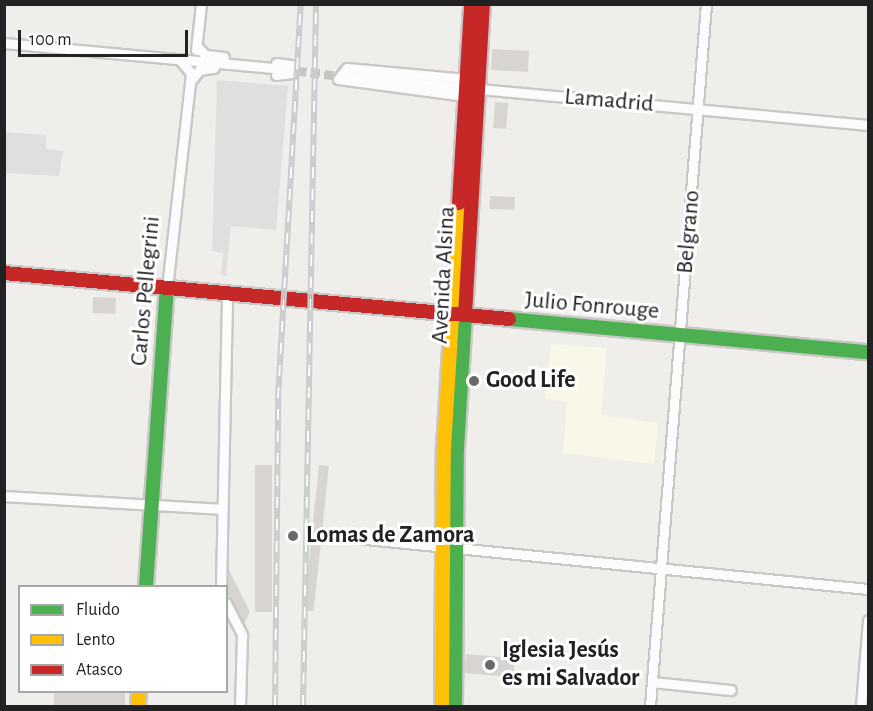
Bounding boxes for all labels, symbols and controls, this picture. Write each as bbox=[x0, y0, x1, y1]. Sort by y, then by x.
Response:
scale bar bbox=[21, 18, 190, 56]
text: 100 m bbox=[29, 31, 72, 49]
street label: Lamadrid bbox=[563, 83, 655, 119]
street label: Belgrano bbox=[671, 189, 707, 275]
street label: Avenida Alsina bbox=[426, 205, 462, 345]
street label: Carlos Pellegrini bbox=[125, 215, 167, 367]
street label: Julio Fonrouge bbox=[524, 286, 660, 326]
place label: Good Life bbox=[486, 367, 576, 395]
marker: Good Life bbox=[467, 374, 481, 388]
place label: Lomas de Zamora bbox=[306, 522, 475, 550]
marker: Lomas de Zamora bbox=[284, 527, 302, 545]
legend bbox=[18, 585, 228, 693]
text: Fluido bbox=[76, 601, 120, 619]
text: Lento bbox=[76, 631, 115, 649]
place label: Iglesia Jesús es mi Salvador bbox=[502, 637, 639, 693]
marker: Iglesia Jesús es mi Salvador bbox=[483, 658, 497, 672]
text: Atasco bbox=[76, 661, 123, 679]

